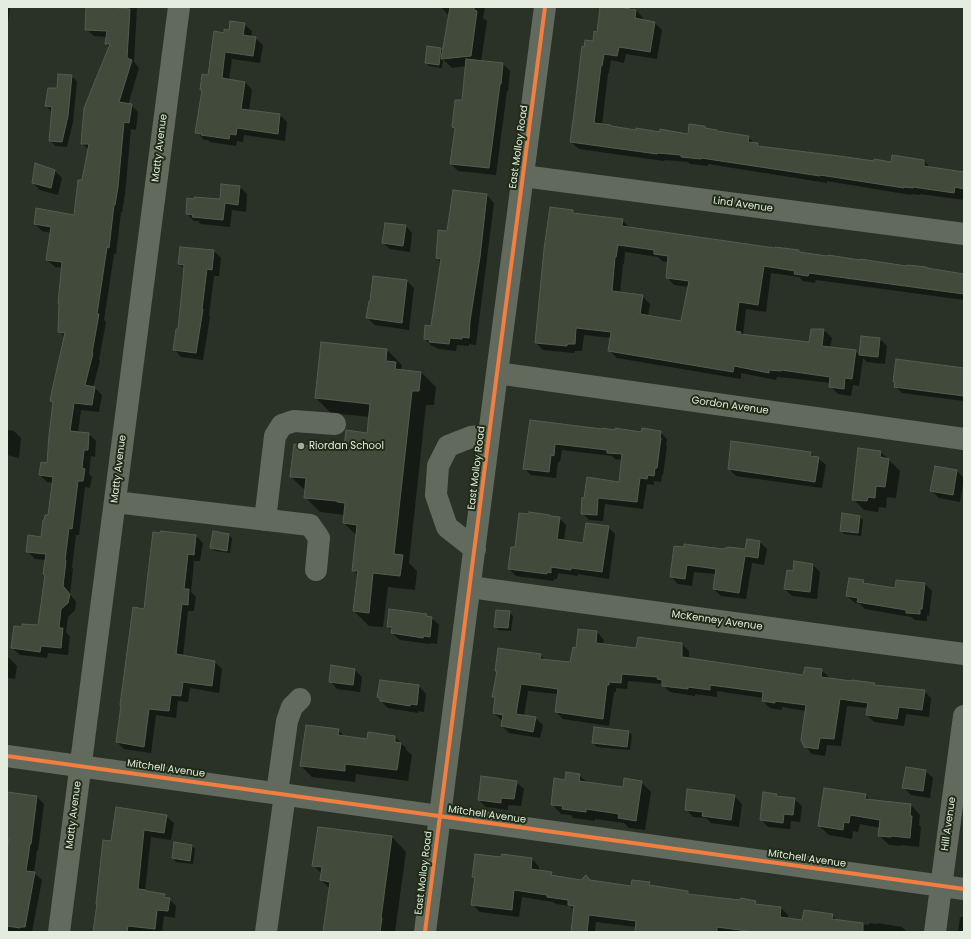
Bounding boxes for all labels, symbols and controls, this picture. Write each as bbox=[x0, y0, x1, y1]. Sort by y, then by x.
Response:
street label: East Molloy Road bbox=[507, 105, 531, 189]
street label: Matty Avenue bbox=[150, 113, 170, 183]
street label: Lind Avenue bbox=[712, 195, 774, 215]
street label: Gordon Avenue bbox=[691, 395, 769, 417]
street label: East Molloy Road bbox=[466, 426, 488, 510]
street label: Matty Avenue bbox=[109, 434, 129, 504]
place label: Riordan School bbox=[309, 440, 384, 452]
marker: Riordan School bbox=[296, 441, 306, 451]
street label: McKenney Avenue bbox=[671, 609, 763, 633]
street label: Mitchell Avenue bbox=[126, 758, 206, 780]
street label: Matty Avenue bbox=[64, 780, 84, 850]
street label: Hill Avenue bbox=[939, 796, 959, 852]
street label: Mitchell Avenue bbox=[447, 804, 527, 826]
street label: East Molloy Road bbox=[413, 831, 435, 915]
street label: Mitchell Avenue bbox=[767, 848, 847, 870]

